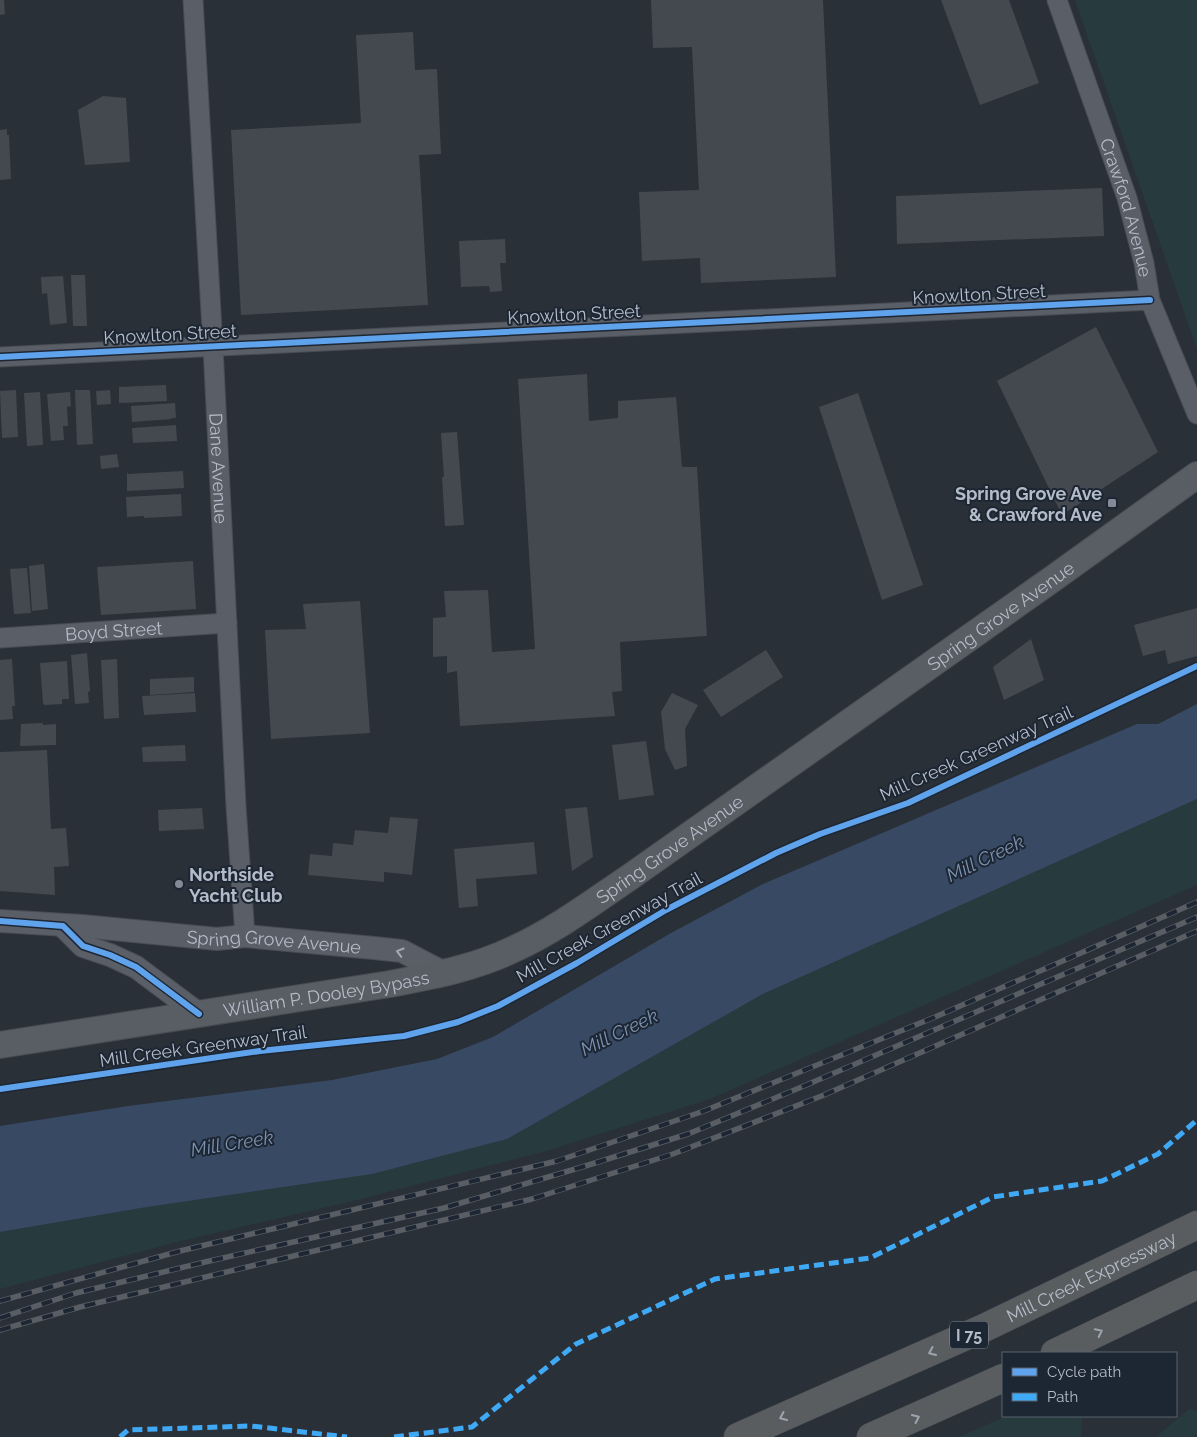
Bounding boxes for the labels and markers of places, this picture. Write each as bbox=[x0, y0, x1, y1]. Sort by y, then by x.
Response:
place label: Spring Grove Ave & Crawford Ave bbox=[955, 483, 1102, 525]
marker: Spring Grove Ave & Crawford Ave bbox=[1106, 497, 1118, 509]
place label: Northside Yacht Club bbox=[189, 864, 282, 906]
marker: Northside Yacht Club bbox=[173, 878, 185, 890]

